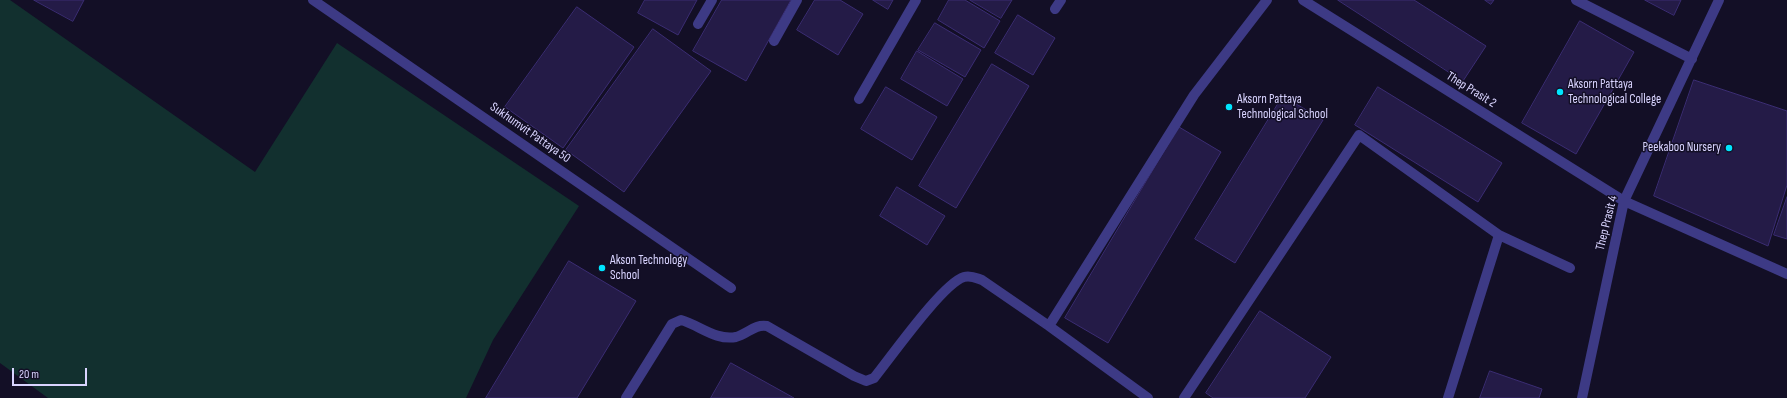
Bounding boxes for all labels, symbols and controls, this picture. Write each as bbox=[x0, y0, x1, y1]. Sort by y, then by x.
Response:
street label: Thep Prasit 2 bbox=[1443, 69, 1499, 111]
place label: Aksorn Pattaya Technological College bbox=[1568, 77, 1661, 108]
marker: Aksorn Pattaya Technological College bbox=[1555, 87, 1565, 97]
place label: Aksorn Pattaya Technological School bbox=[1237, 92, 1328, 123]
street label: Sukhumvit Pattaya 50 bbox=[487, 99, 573, 167]
marker: Aksorn Pattaya Technological School bbox=[1224, 102, 1234, 112]
place label: Peekaboo Nursery bbox=[1642, 140, 1721, 156]
marker: Peekaboo Nursery bbox=[1724, 143, 1734, 153]
street label: Thep Prasit 4 bbox=[1593, 194, 1621, 252]
place label: Akson Technology School bbox=[610, 253, 687, 284]
marker: Akson Technology School bbox=[597, 263, 607, 273]
scale bar bbox=[14, 360, 89, 386]
text: 20 m bbox=[19, 367, 39, 382]

